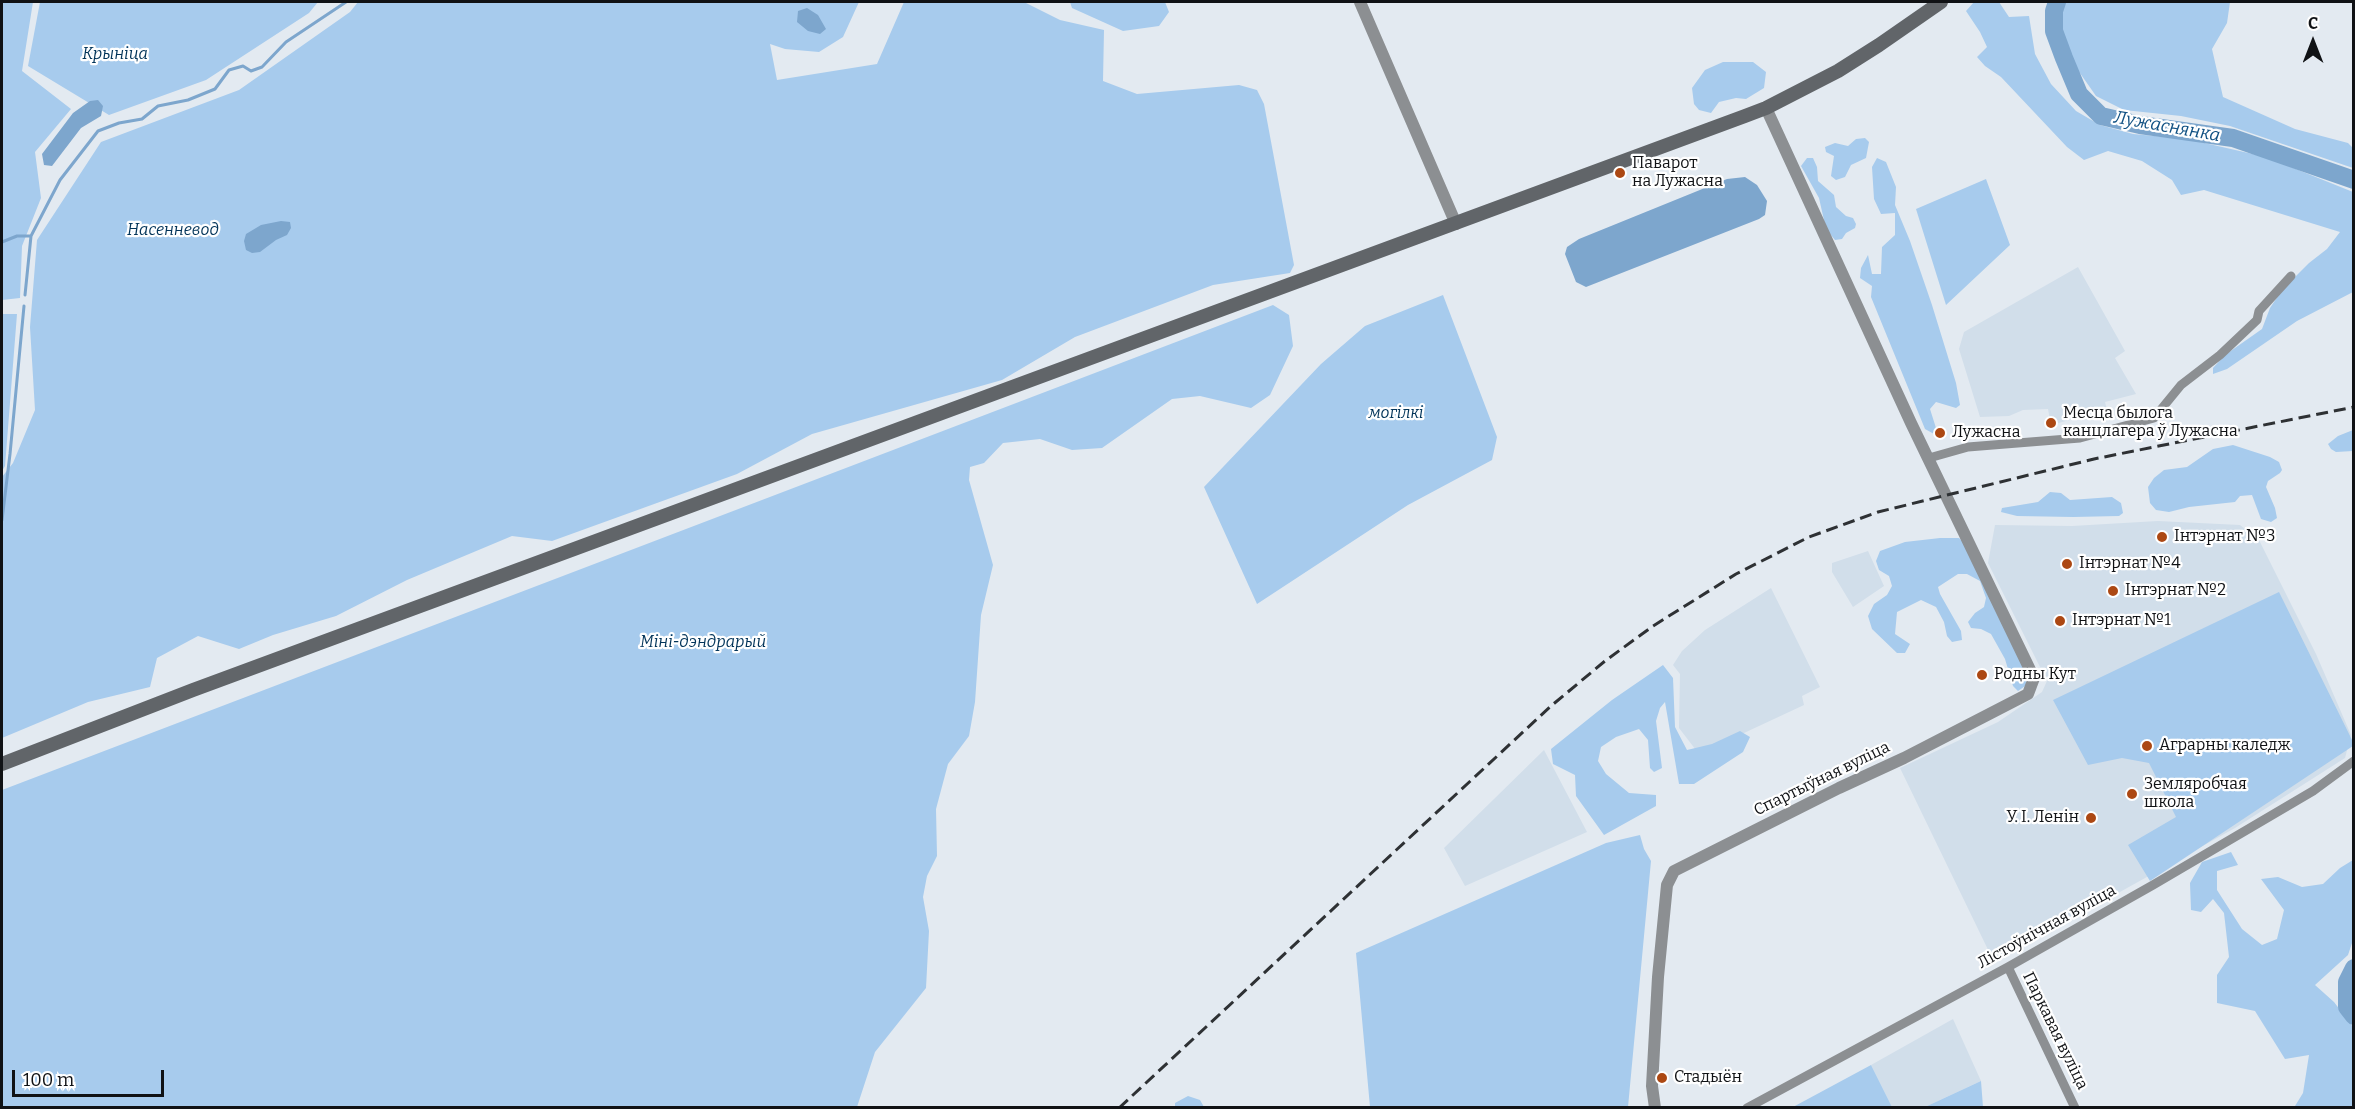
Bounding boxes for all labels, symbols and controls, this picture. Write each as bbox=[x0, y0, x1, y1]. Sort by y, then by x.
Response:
north arrow bbox=[2283, 12, 2343, 72]
text: С bbox=[2308, 14, 2318, 33]
park label: Крыніца bbox=[82, 45, 148, 65]
water label: Лужаснянка bbox=[2112, 107, 2222, 147]
place label: Паварот на Лужасна bbox=[1632, 154, 1723, 192]
marker: Паварот на Лужасна bbox=[1613, 166, 1627, 180]
park label: Насенневод bbox=[127, 221, 219, 241]
park label: могілкі bbox=[1369, 404, 1423, 424]
place label: Месца былога канцлагера ў Лужасна bbox=[2063, 404, 2238, 442]
marker: Месца былога канцлагера ў Лужасна bbox=[2044, 416, 2058, 430]
place label: Лужасна bbox=[1952, 423, 2020, 443]
marker: Лужасна bbox=[1933, 426, 1947, 440]
place label: Інтэрнат №3 bbox=[2174, 527, 2275, 547]
marker: Інтэрнат №3 bbox=[2155, 530, 2169, 544]
place label: Інтэрнат №4 bbox=[2079, 554, 2181, 574]
marker: Інтэрнат №4 bbox=[2060, 557, 2074, 571]
place label: Інтэрнат №2 bbox=[2125, 581, 2226, 601]
marker: Інтэрнат №2 bbox=[2106, 584, 2120, 598]
place label: Інтэрнат №1 bbox=[2072, 611, 2171, 631]
marker: Інтэрнат №1 bbox=[2053, 614, 2067, 628]
park label: Міні-дэндрарый bbox=[640, 633, 766, 653]
place label: Родны Кут bbox=[1994, 665, 2076, 685]
marker: Родны Кут bbox=[1975, 668, 1989, 682]
place label: Аграрны каледж bbox=[2159, 736, 2291, 756]
street label: Спартыўная вуліца bbox=[1751, 738, 1893, 820]
marker: Аграрны каледж bbox=[2140, 739, 2154, 753]
place label: Земляробчая школа bbox=[2144, 775, 2247, 813]
marker: Земляробчая школа bbox=[2125, 787, 2139, 801]
place label: У. І. Ленін bbox=[2007, 808, 2079, 828]
marker: У. І. Ленін bbox=[2084, 811, 2098, 825]
street label: Лістоўнічная вуліца bbox=[1975, 881, 2119, 973]
street label: Паркавая вуліца bbox=[2018, 969, 2092, 1093]
scale bar bbox=[15, 1058, 166, 1096]
place label: Стадыён bbox=[1674, 1068, 1742, 1088]
text: 100 m bbox=[23, 1069, 74, 1091]
marker: Стадыён bbox=[1655, 1071, 1669, 1085]

